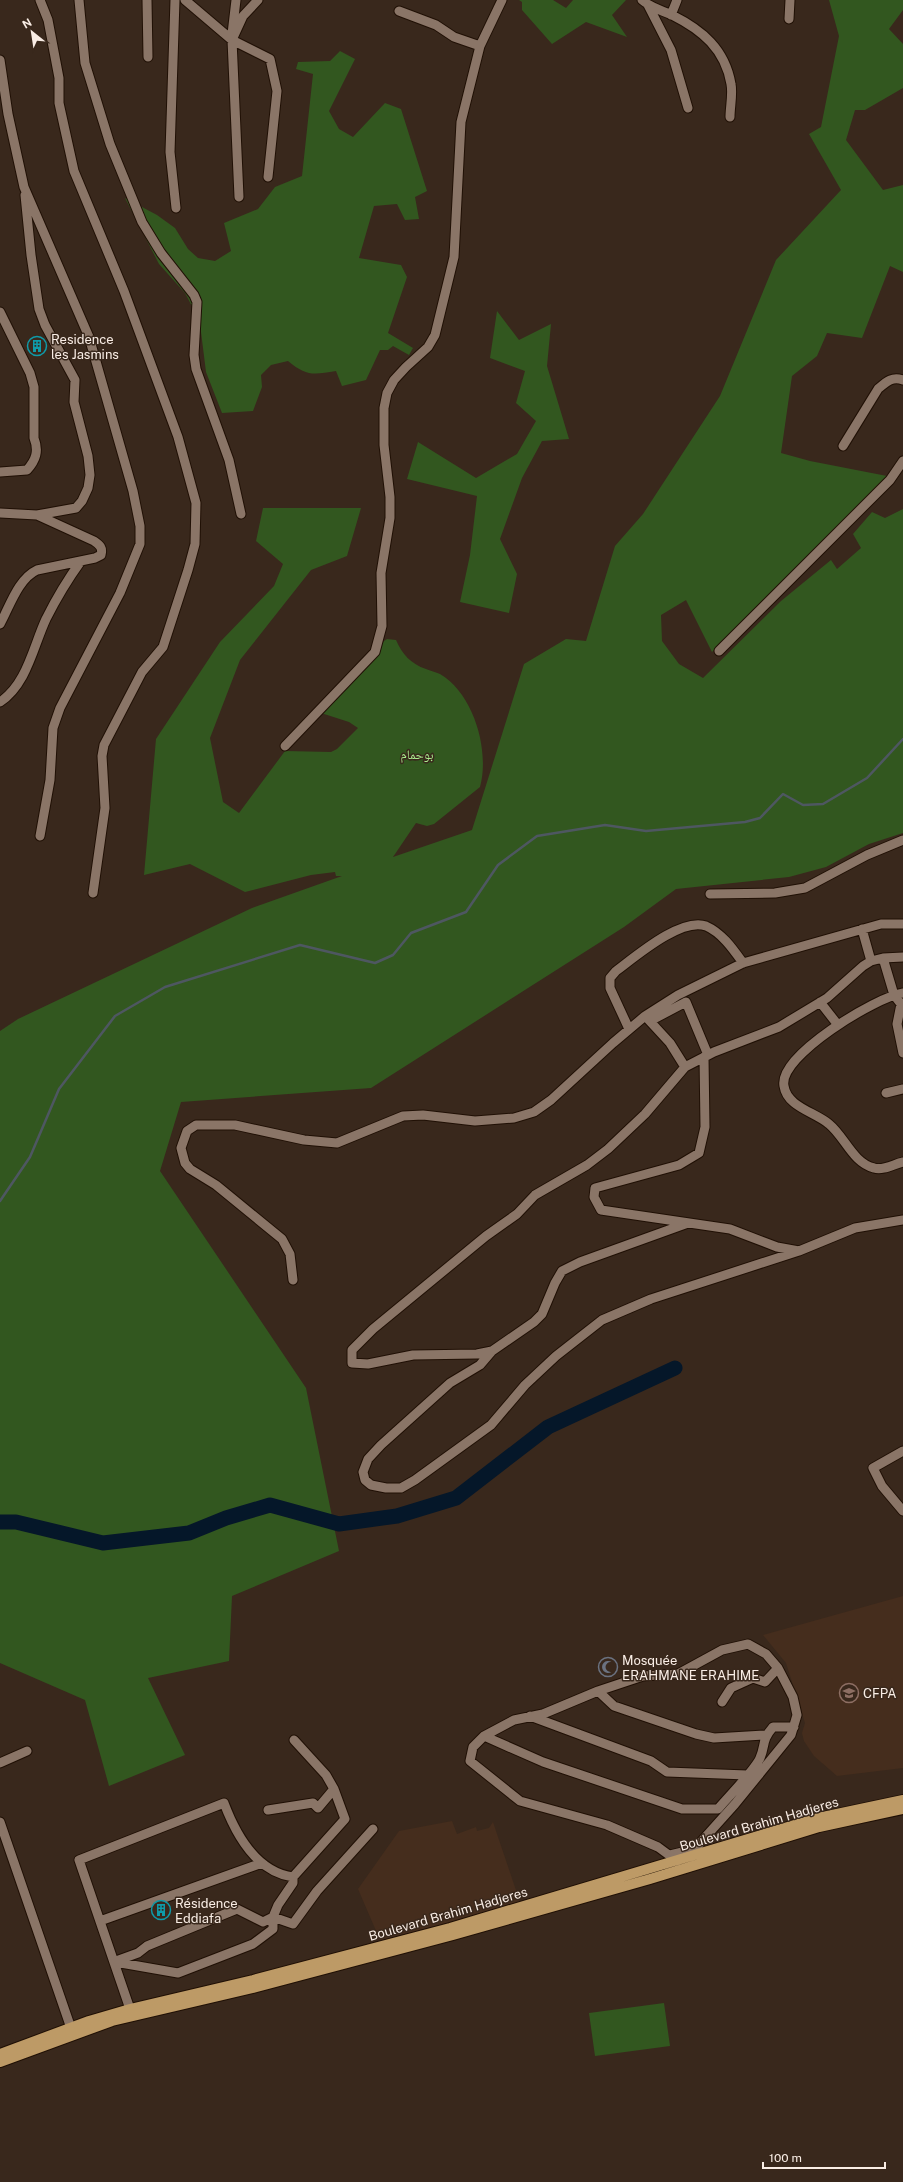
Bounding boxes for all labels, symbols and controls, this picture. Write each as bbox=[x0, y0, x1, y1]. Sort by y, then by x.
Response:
north arrow bbox=[12, 12, 52, 52]
text: N bbox=[20, 16, 34, 31]
place label: Residence les Jasmins bbox=[51, 332, 119, 362]
building icon: Residence les Jasmins bbox=[26, 335, 48, 357]
park label: بوحمام bbox=[401, 747, 433, 763]
place label: Mosquée ERAHMANE ERAHIME bbox=[622, 1653, 759, 1683]
mosque icon: Mosquée ERAHMANE ERAHIME bbox=[597, 1656, 619, 1678]
school or university icon: CFPA bbox=[838, 1682, 860, 1704]
place label: CFPA bbox=[863, 1686, 896, 1701]
street label: Boulevard Brahim Hadjeres bbox=[678, 1794, 840, 1854]
street label: Boulevard Brahim Hadjeres bbox=[367, 1884, 529, 1944]
place label: Résidence Eddiafa bbox=[175, 1896, 238, 1926]
building icon: Résidence Eddiafa bbox=[150, 1899, 172, 1921]
scale bar bbox=[763, 2144, 885, 2170]
text: 100 m bbox=[769, 2151, 802, 2165]

